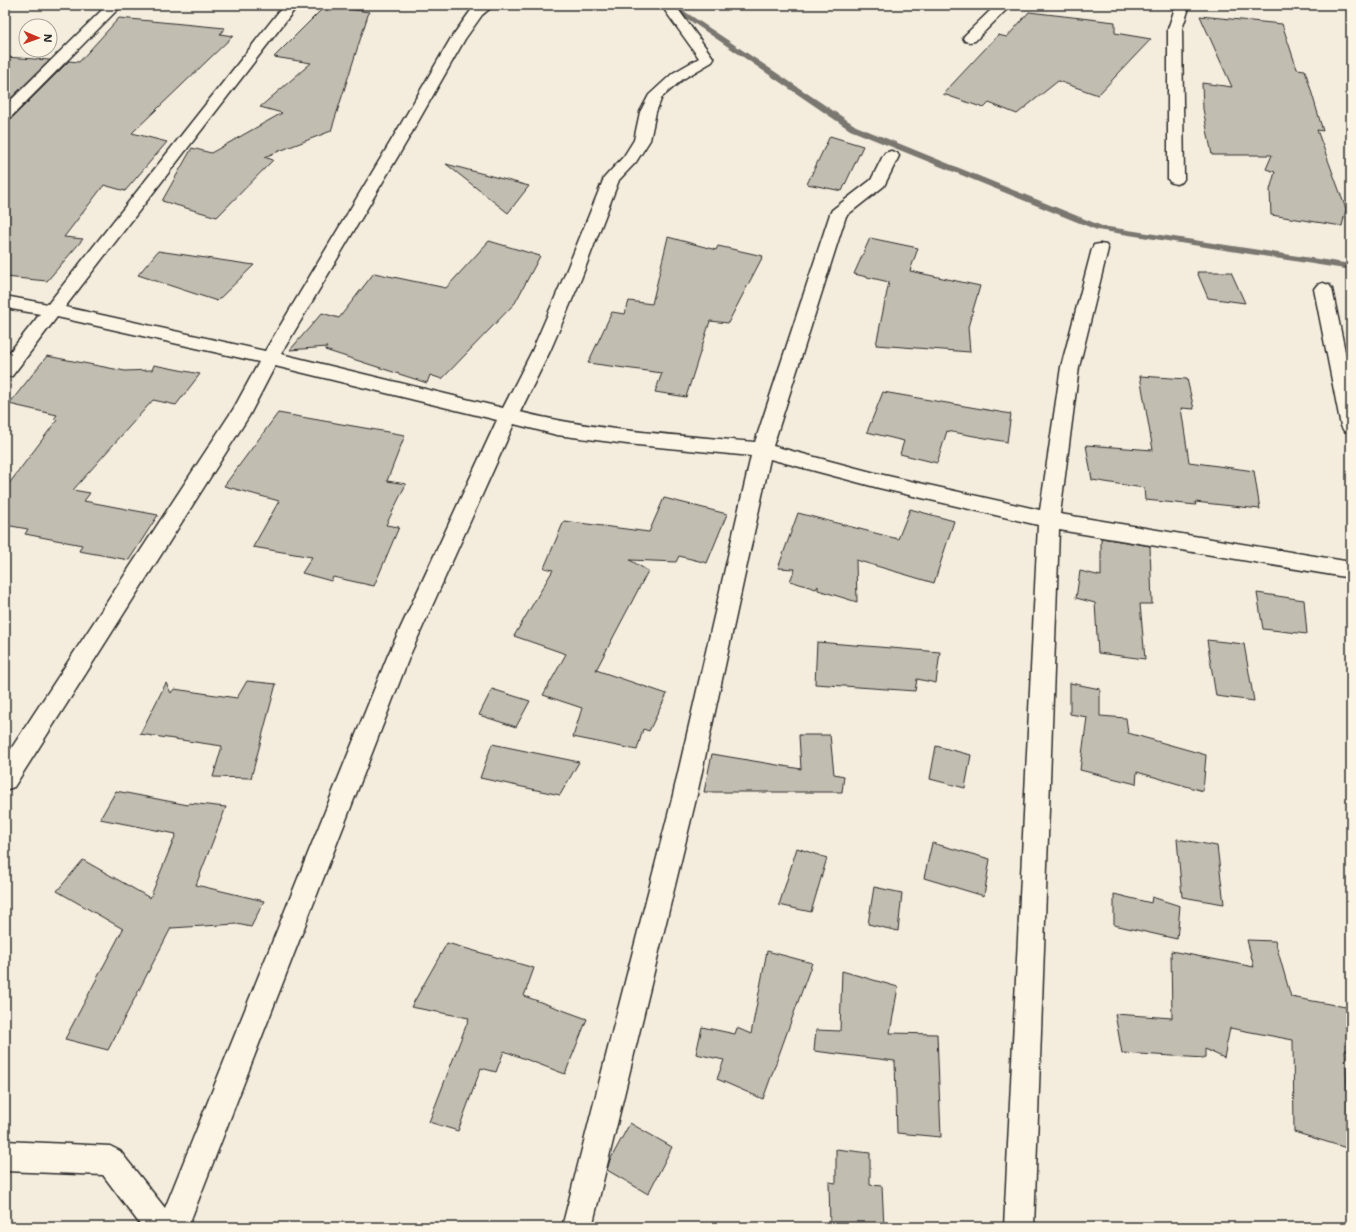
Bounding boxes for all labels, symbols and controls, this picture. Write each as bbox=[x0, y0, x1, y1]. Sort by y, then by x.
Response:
north arrow bbox=[18, 18, 58, 58]
text: N bbox=[40, 34, 55, 43]

